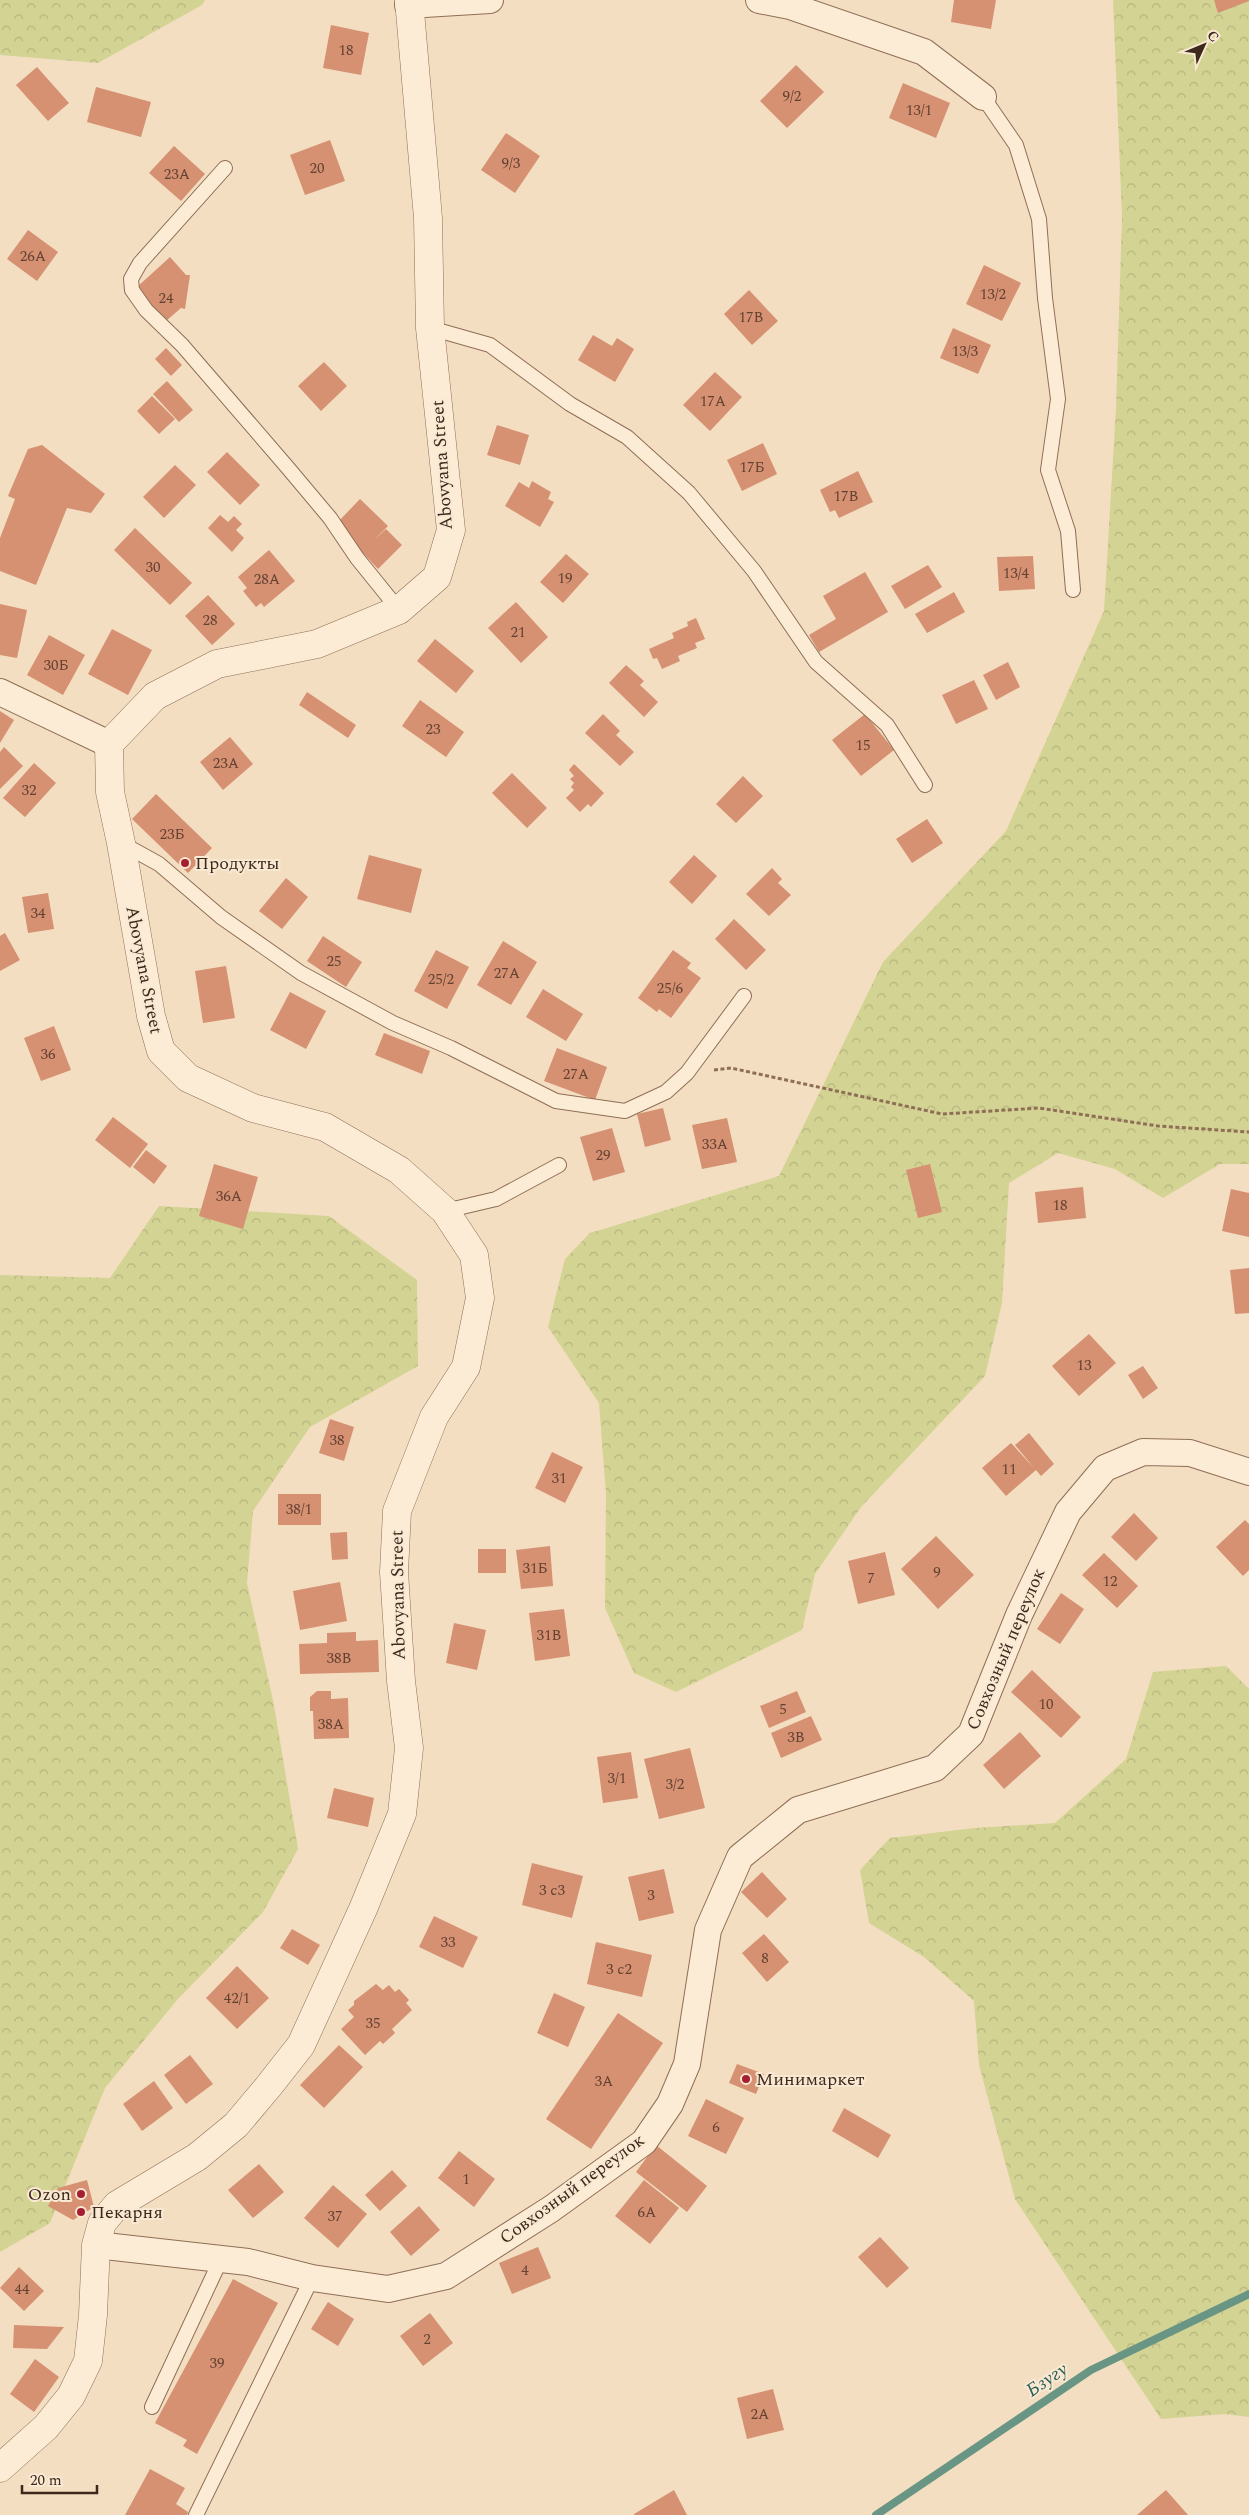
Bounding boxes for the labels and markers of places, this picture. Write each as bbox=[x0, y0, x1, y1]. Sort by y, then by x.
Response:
place label: Продукты bbox=[195, 850, 280, 877]
marker: Продукты bbox=[179, 857, 191, 869]
place label: Минимаркет bbox=[756, 2066, 865, 2093]
marker: Минимаркет bbox=[740, 2073, 752, 2085]
place label: Ozon bbox=[28, 2181, 71, 2208]
marker: Ozon bbox=[75, 2188, 87, 2200]
place label: Пекарня bbox=[91, 2199, 163, 2226]
marker: Пекарня bbox=[75, 2206, 87, 2218]

